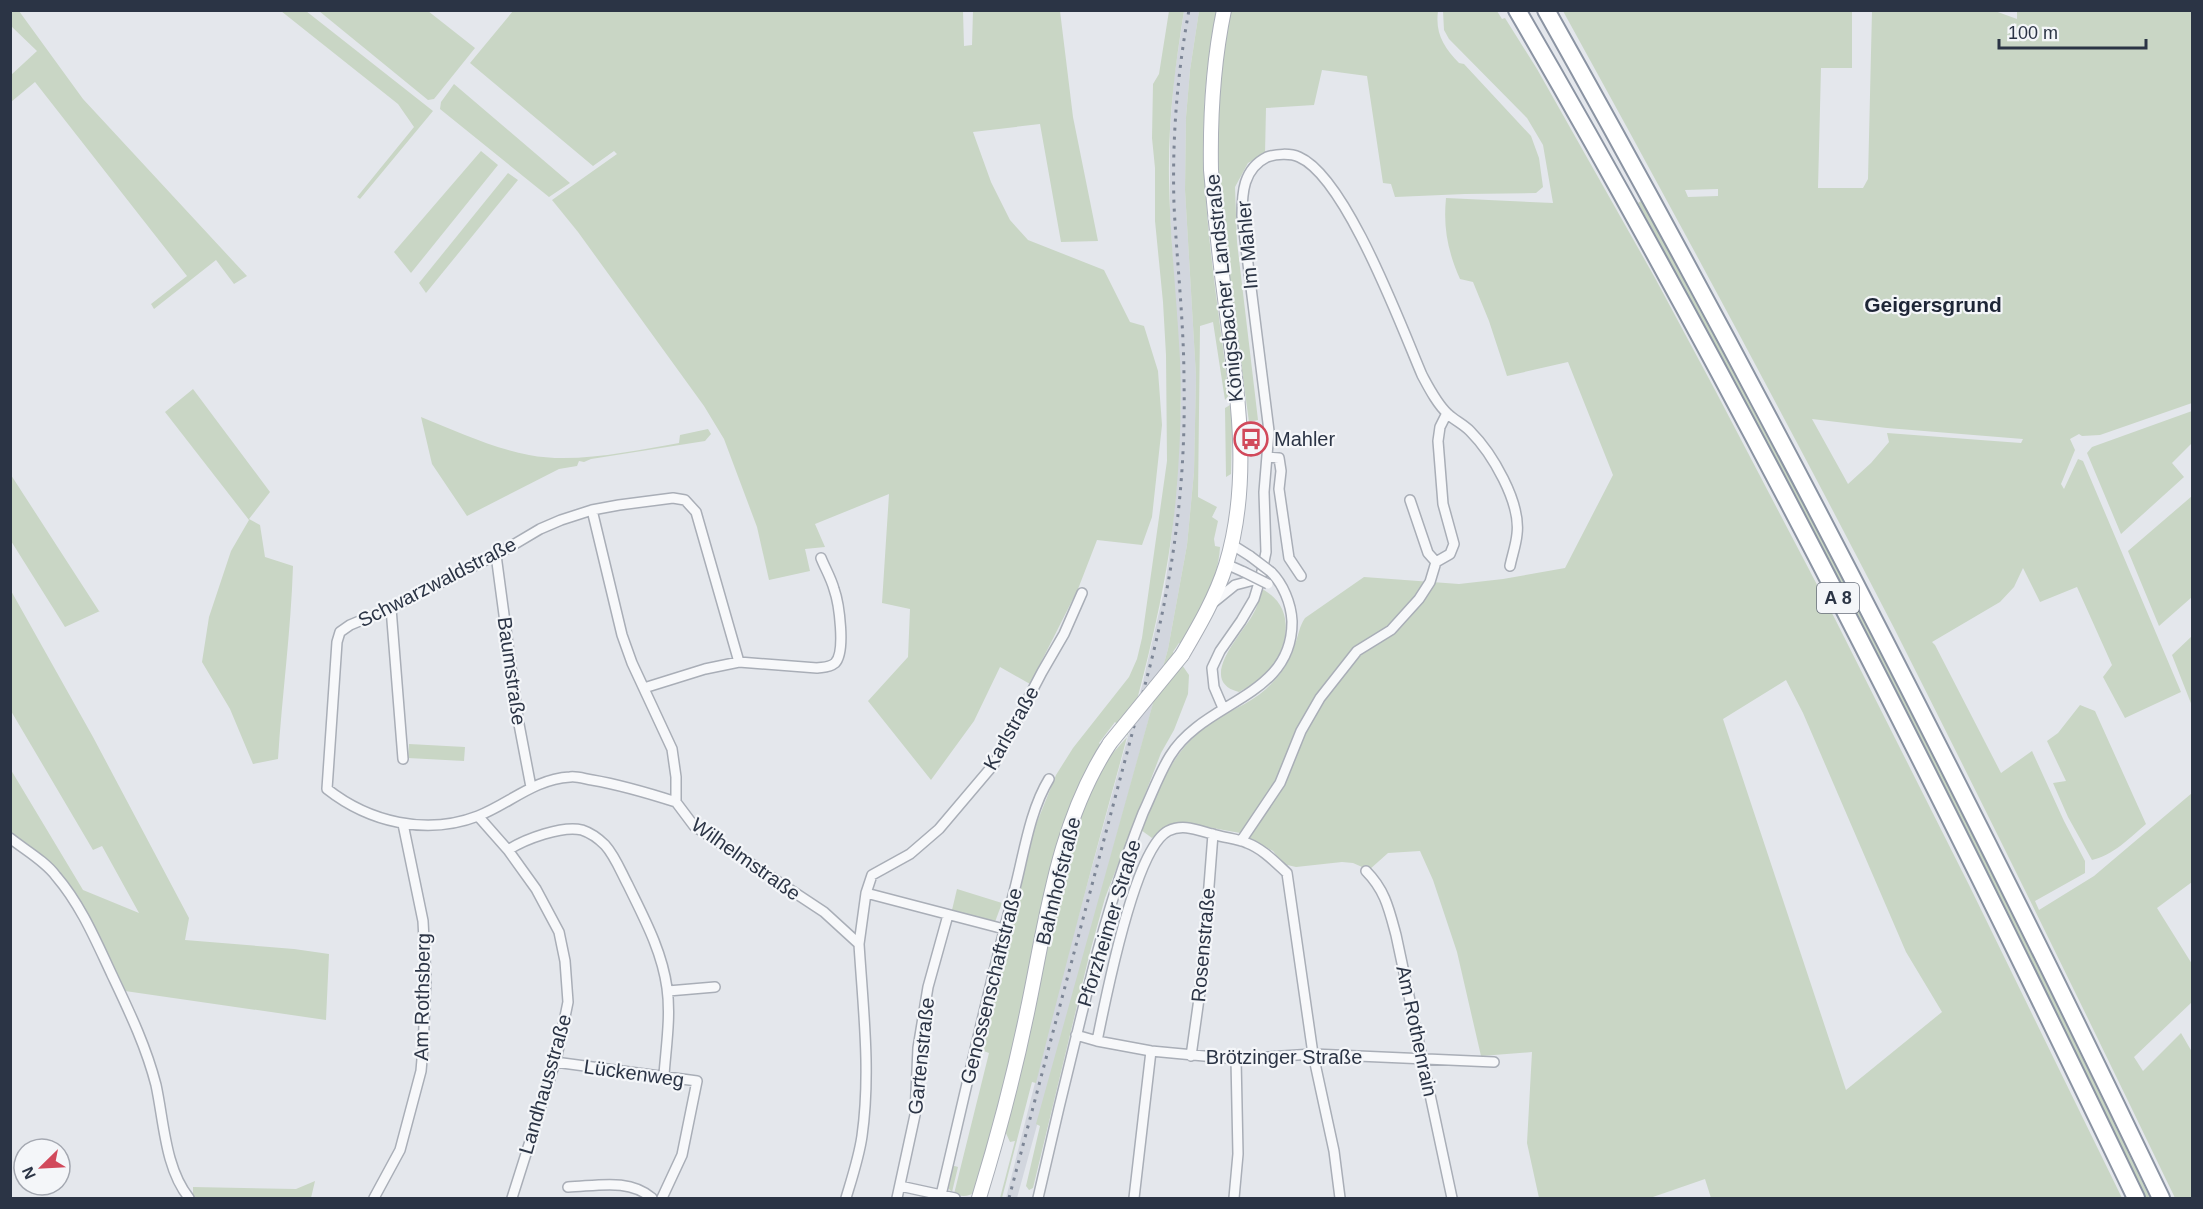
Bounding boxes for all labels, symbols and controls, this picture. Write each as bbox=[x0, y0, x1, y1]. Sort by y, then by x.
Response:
scale bar bbox=[1999, 12, 2146, 50]
text: 100 m bbox=[2008, 23, 2058, 43]
street label: Königsbacher Landstraße bbox=[1201, 173, 1247, 403]
street label: Im Mahler bbox=[1232, 199, 1262, 290]
district label: Geigersgrund bbox=[1864, 293, 2002, 316]
bus stop icon: Mahler bbox=[1233, 421, 1269, 457]
place label: Mahler bbox=[1274, 428, 1335, 450]
street label: Schwarzwaldstraße bbox=[354, 533, 520, 631]
road number: A 8 bbox=[1817, 583, 1859, 613]
street label: Baumstraße bbox=[494, 616, 530, 726]
street label: Karlstraße bbox=[979, 682, 1043, 774]
street label: Wilhelmstraße bbox=[687, 813, 805, 905]
street label: Bahnhofstraße bbox=[1031, 815, 1085, 947]
street label: Pforzheimer Straße bbox=[1073, 837, 1145, 1009]
street label: Genossenschaftstraße bbox=[956, 886, 1026, 1086]
street label: Rosenstraße bbox=[1187, 887, 1219, 1003]
street label: Am Rothsberg bbox=[410, 933, 434, 1061]
street label: Am Rothenrain bbox=[1392, 963, 1442, 1099]
street label: Gartenstraße bbox=[904, 996, 938, 1116]
street label: Landhausstraße bbox=[515, 1011, 575, 1157]
street label: Brötzinger Straße bbox=[1206, 1046, 1362, 1068]
street label: Lückenweg bbox=[582, 1055, 686, 1091]
north arrow bbox=[12, 1137, 72, 1197]
text: N bbox=[19, 1164, 39, 1182]

